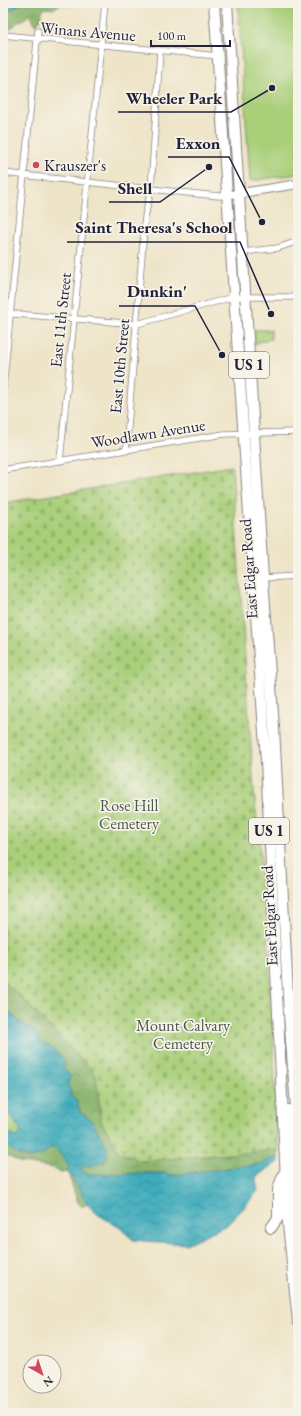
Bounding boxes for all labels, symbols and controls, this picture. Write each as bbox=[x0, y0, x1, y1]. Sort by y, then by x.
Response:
street label: Winans Avenue bbox=[39, 17, 137, 46]
scale bar bbox=[151, 22, 230, 48]
text: 100 m bbox=[157, 28, 187, 44]
callout: Wheeler Park bbox=[118, 83, 231, 112]
text: Wheeler Park bbox=[126, 87, 223, 109]
callout: Exxon bbox=[168, 128, 229, 157]
text: Exxon bbox=[176, 132, 221, 154]
place label: Krauszer's bbox=[44, 155, 106, 176]
marker: Krauszer's bbox=[31, 160, 41, 170]
callout: Shell bbox=[109, 173, 160, 202]
text: Shell bbox=[118, 177, 152, 199]
callout: Saint Theresa's School bbox=[67, 213, 240, 242]
text: Saint Theresa's School bbox=[75, 216, 233, 238]
street label: East 11th Street bbox=[45, 272, 76, 369]
callout: Dunkin' bbox=[119, 277, 195, 306]
text: Dunkin' bbox=[127, 280, 187, 302]
street label: East 10th Street bbox=[105, 318, 134, 414]
road number: US 1 bbox=[229, 352, 269, 378]
street label: Woodlawn Avenue bbox=[89, 414, 207, 453]
street label: East Edgar Road bbox=[234, 517, 262, 620]
park label: Rose Hill Cemetery bbox=[99, 795, 160, 834]
road number: US 1 bbox=[249, 818, 289, 844]
street label: East Edgar Road bbox=[256, 864, 283, 967]
park label: Mount Calvary Cemetery bbox=[136, 1015, 231, 1054]
north arrow bbox=[22, 1354, 62, 1394]
text: N bbox=[40, 1374, 56, 1390]

